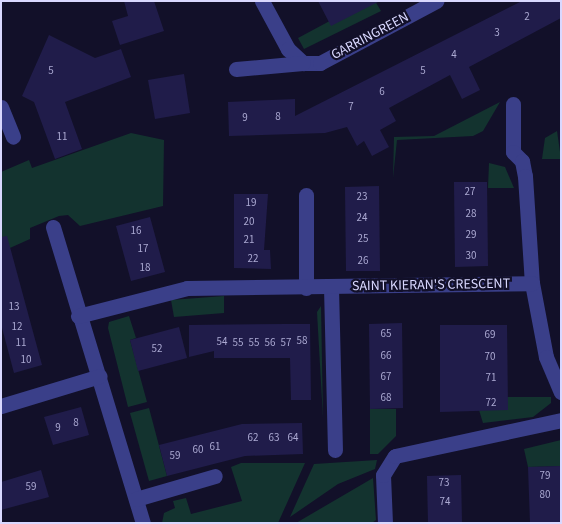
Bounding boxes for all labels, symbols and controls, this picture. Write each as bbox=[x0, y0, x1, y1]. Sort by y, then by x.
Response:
street label: GARRINGREEN bbox=[328, 9, 412, 63]
house number: 2 bbox=[524, 10, 530, 24]
house number: 3 bbox=[494, 26, 500, 40]
house number: 4 bbox=[451, 48, 457, 62]
house number: 5 bbox=[48, 64, 54, 78]
house number: 5 bbox=[420, 64, 426, 78]
house number: 6 bbox=[379, 85, 385, 99]
house number: 7 bbox=[348, 100, 354, 114]
house number: 8 bbox=[275, 110, 281, 124]
house number: 9 bbox=[242, 111, 248, 125]
house number: 11 bbox=[57, 130, 67, 144]
house number: 27 bbox=[465, 185, 475, 199]
house number: 23 bbox=[357, 190, 367, 204]
house number: 19 bbox=[246, 196, 256, 210]
house number: 28 bbox=[466, 207, 476, 221]
house number: 24 bbox=[357, 211, 367, 225]
house number: 20 bbox=[244, 215, 254, 229]
house number: 16 bbox=[131, 224, 141, 238]
house number: 29 bbox=[466, 228, 476, 242]
house number: 25 bbox=[358, 232, 368, 246]
house number: 21 bbox=[244, 233, 254, 247]
house number: 17 bbox=[138, 242, 148, 256]
house number: 30 bbox=[466, 249, 476, 263]
house number: 22 bbox=[248, 252, 258, 266]
house number: 26 bbox=[358, 254, 368, 268]
house number: 18 bbox=[140, 261, 150, 275]
street label: SAINT KIERAN'S CRESCENT bbox=[352, 275, 510, 295]
house number: 13 bbox=[9, 300, 19, 314]
house number: 12 bbox=[12, 320, 22, 334]
house number: 65 bbox=[381, 327, 391, 341]
house number: 69 bbox=[485, 328, 495, 342]
house number: 58 bbox=[297, 334, 307, 348]
house number: 54 bbox=[217, 335, 227, 349]
house number: 11 bbox=[16, 336, 26, 350]
house number: 55 bbox=[233, 336, 243, 350]
house number: 55 bbox=[249, 336, 259, 350]
house number: 56 bbox=[265, 336, 275, 350]
house number: 57 bbox=[281, 336, 291, 350]
house number: 52 bbox=[152, 342, 162, 356]
house number: 66 bbox=[381, 349, 391, 363]
house number: 70 bbox=[485, 350, 495, 364]
house number: 10 bbox=[21, 353, 31, 367]
house number: 67 bbox=[381, 370, 391, 384]
house number: 71 bbox=[486, 371, 496, 385]
house number: 68 bbox=[381, 391, 391, 405]
house number: 72 bbox=[486, 396, 496, 410]
house number: 8 bbox=[73, 416, 79, 430]
house number: 9 bbox=[55, 421, 61, 435]
house number: 62 bbox=[248, 431, 258, 445]
house number: 63 bbox=[269, 431, 279, 445]
house number: 64 bbox=[288, 431, 298, 445]
house number: 61 bbox=[210, 440, 220, 454]
house number: 60 bbox=[193, 443, 203, 457]
house number: 59 bbox=[170, 449, 180, 463]
house number: 79 bbox=[540, 469, 550, 483]
house number: 73 bbox=[439, 476, 449, 490]
house number: 59 bbox=[26, 480, 36, 494]
house number: 80 bbox=[540, 488, 550, 502]
house number: 74 bbox=[440, 495, 450, 509]

